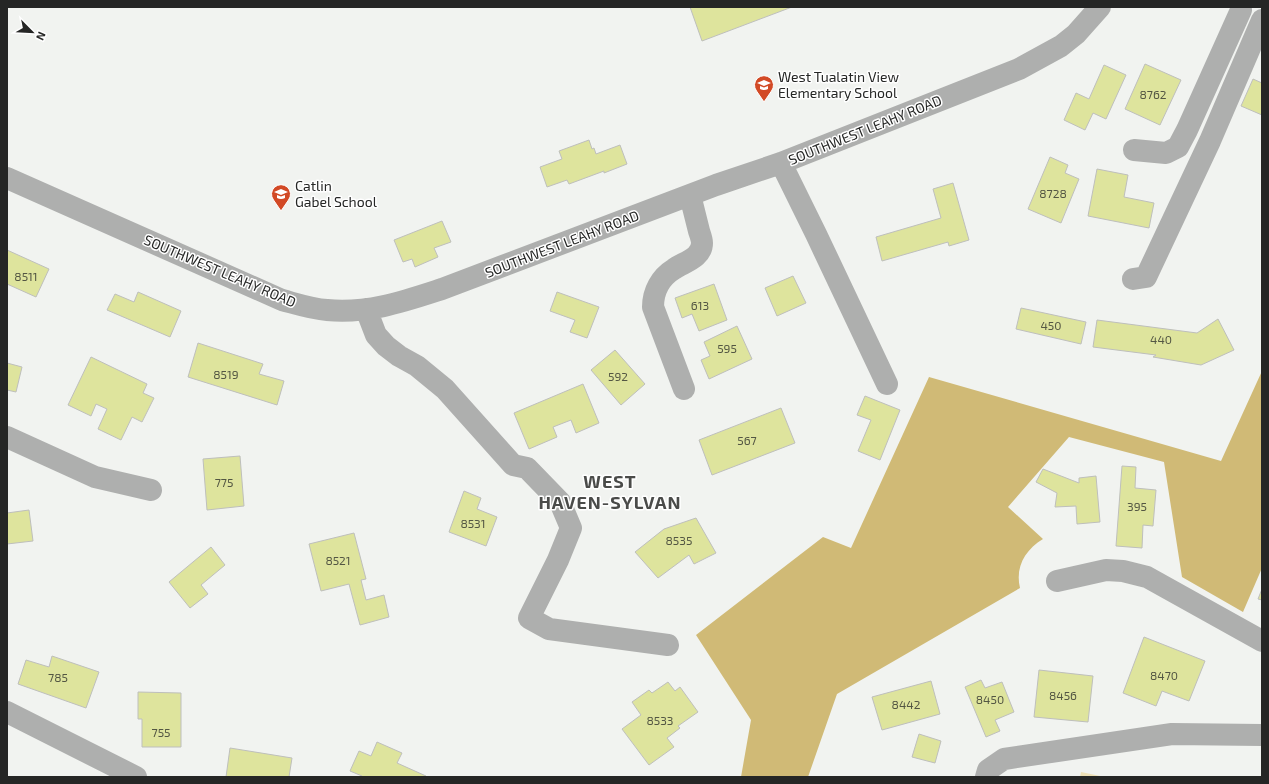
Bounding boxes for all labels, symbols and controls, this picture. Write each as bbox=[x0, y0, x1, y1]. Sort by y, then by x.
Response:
north arrow bbox=[12, 12, 52, 52]
text: N bbox=[34, 30, 49, 43]
place label: West Tualatin View Elementary School bbox=[778, 68, 899, 101]
school or university icon: West Tualatin View Elementary School bbox=[753, 74, 775, 102]
house number: 8762 bbox=[1139, 87, 1167, 101]
street label: SOUTHWEST LEAHY ROAD bbox=[786, 91, 944, 168]
place label: Catlin Gabel School bbox=[295, 177, 378, 210]
school or university icon: Catlin Gabel School bbox=[270, 183, 292, 211]
house number: 8728 bbox=[1039, 186, 1067, 200]
street label: SOUTHWEST LEAHY ROAD bbox=[482, 206, 641, 281]
street label: SOUTHWEST LEAHY ROAD bbox=[142, 231, 299, 310]
house number: 8511 bbox=[14, 269, 38, 283]
house number: 613 bbox=[691, 298, 709, 312]
house number: 450 bbox=[1040, 318, 1062, 332]
house number: 440 bbox=[1150, 332, 1172, 346]
house number: 595 bbox=[717, 341, 737, 355]
house number: 8519 bbox=[213, 367, 239, 381]
house number: 592 bbox=[608, 369, 628, 383]
house number: 567 bbox=[737, 433, 757, 447]
district label: WEST HAVEN-SYLVAN bbox=[538, 470, 682, 513]
house number: 775 bbox=[215, 475, 233, 489]
house number: 395 bbox=[1127, 499, 1147, 513]
house number: 8531 bbox=[460, 516, 486, 530]
house number: 8535 bbox=[666, 533, 692, 547]
house number: 8521 bbox=[325, 553, 351, 567]
house number: 8470 bbox=[1150, 668, 1178, 682]
house number: 785 bbox=[48, 670, 68, 684]
house number: 8456 bbox=[1049, 688, 1077, 702]
house number: 8450 bbox=[976, 692, 1004, 706]
house number: 8442 bbox=[892, 697, 921, 711]
house number: 8533 bbox=[646, 713, 674, 727]
house number: 755 bbox=[151, 725, 171, 739]

